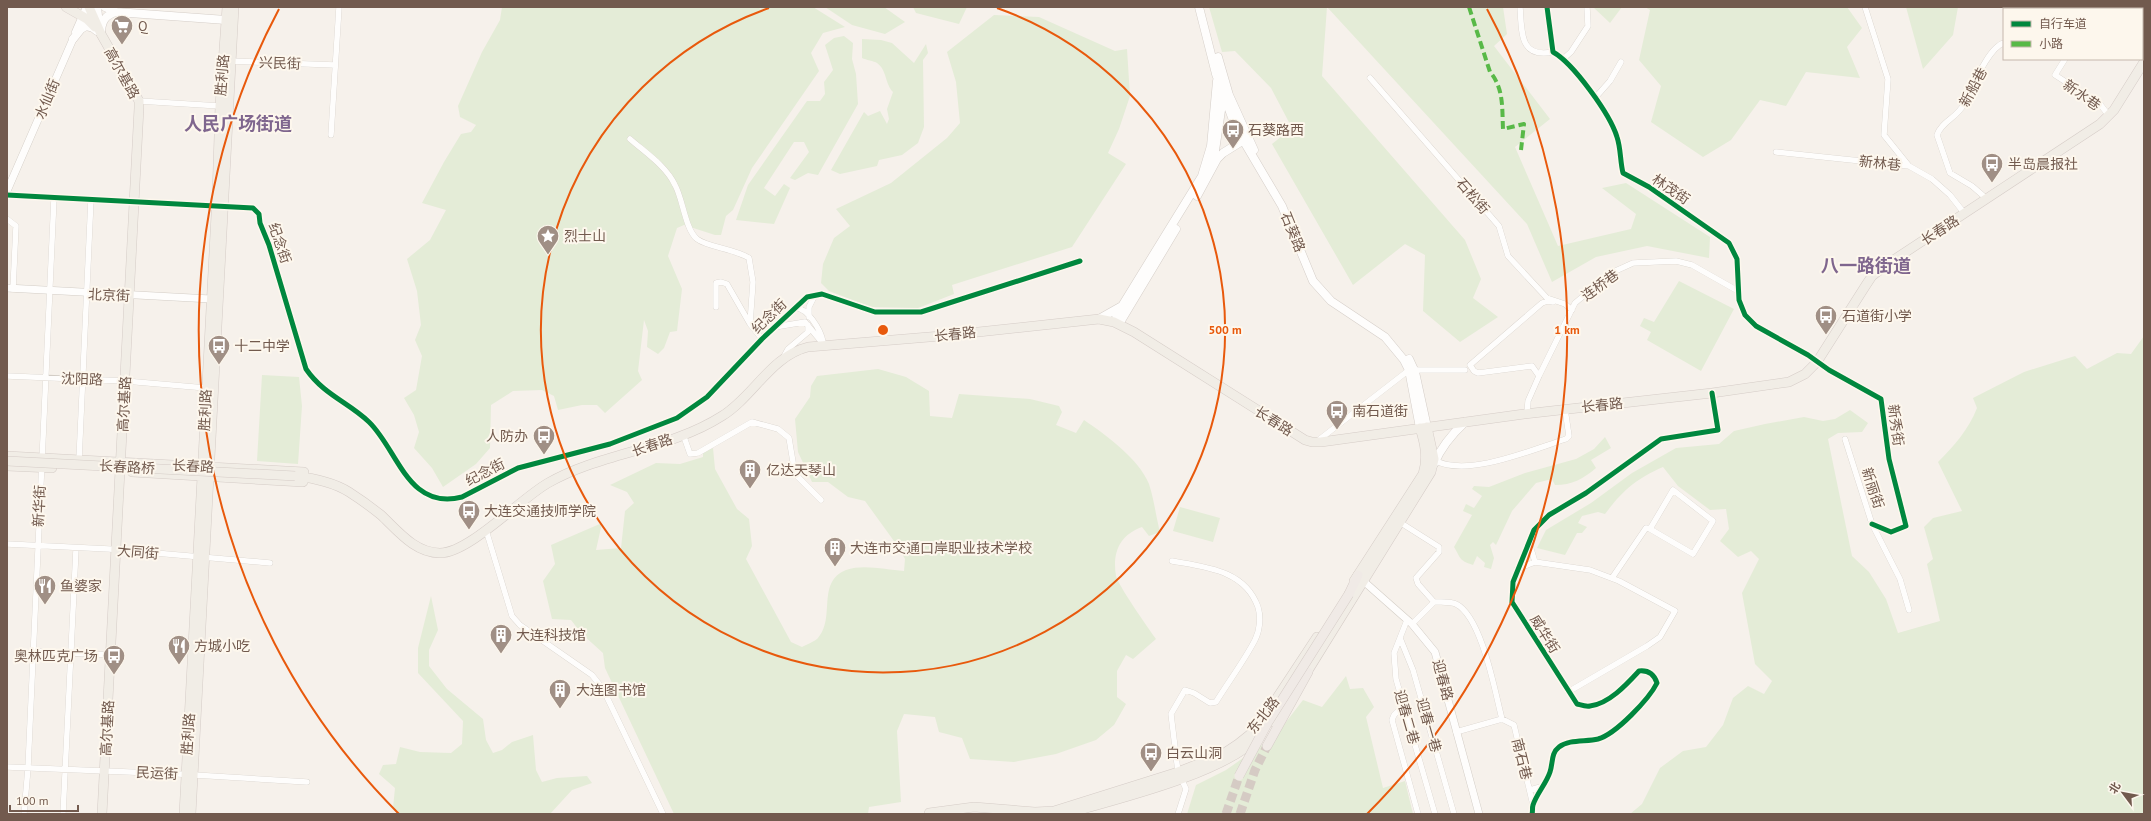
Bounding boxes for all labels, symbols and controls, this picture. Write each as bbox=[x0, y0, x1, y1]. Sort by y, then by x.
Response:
legend bbox=[2003, 8, 2143, 60]
supermarket icon: Q bbox=[109, 13, 135, 46]
text: 自行车道 bbox=[2039, 16, 2087, 31]
place label: Q bbox=[138, 17, 148, 35]
text: 小路 bbox=[2039, 36, 2063, 51]
street label: 高尔基路 bbox=[101, 44, 143, 102]
street label: 胜利路 bbox=[211, 53, 233, 97]
street label: 兴民街 bbox=[259, 53, 301, 73]
street label: 新船巷 bbox=[1955, 64, 1991, 110]
street label: 水仙街 bbox=[31, 76, 63, 122]
street label: 新水巷 bbox=[2060, 76, 2104, 114]
district label: 人民广场街道 bbox=[184, 112, 292, 135]
bus stop icon: 石葵路西 bbox=[1220, 117, 1246, 150]
place label: 石葵路西 bbox=[1248, 121, 1304, 139]
bus stop icon: 半岛晨报社 bbox=[1979, 151, 2005, 184]
street label: 新林巷 bbox=[1858, 152, 1902, 174]
place label: 半岛晨报社 bbox=[2008, 155, 2078, 173]
street label: 林茂街 bbox=[1649, 170, 1693, 208]
street label: 石松街 bbox=[1452, 174, 1494, 218]
street label: 石葵路 bbox=[1277, 209, 1309, 255]
street label: 长春路 bbox=[1917, 211, 1963, 249]
street label: 纪念街 bbox=[265, 220, 295, 266]
place icon: 烈士山 bbox=[535, 223, 561, 256]
place label: 烈士山 bbox=[564, 227, 606, 245]
district label: 八一路街道 bbox=[1821, 254, 1911, 277]
street label: 连桥巷 bbox=[1578, 265, 1622, 305]
street label: 北京街 bbox=[88, 285, 130, 305]
street label: 纪念街 bbox=[748, 295, 790, 337]
bus stop icon: 石道街小学 bbox=[1813, 303, 1839, 336]
place label: 石道街小学 bbox=[1842, 307, 1912, 325]
text: 500 m bbox=[1208, 322, 1242, 337]
text: 1 km bbox=[1554, 322, 1580, 337]
centre of rings bbox=[876, 323, 890, 337]
street label: 长春路 bbox=[933, 323, 977, 345]
bus stop icon: 十二中学 bbox=[206, 333, 232, 366]
place label: 十二中学 bbox=[234, 337, 290, 355]
street label: 沈阳路 bbox=[61, 369, 103, 389]
street label: 高尔基路 bbox=[114, 376, 134, 432]
street label: 胜利路 bbox=[195, 389, 215, 431]
street label: 长春路 bbox=[1580, 394, 1624, 416]
bus stop icon: 南石道街 bbox=[1324, 398, 1350, 431]
street label: 长春路 bbox=[1251, 402, 1297, 440]
place label: 南石道街 bbox=[1352, 402, 1408, 420]
street label: 新秀街 bbox=[1884, 403, 1908, 447]
bus stop icon: 人防办 bbox=[531, 423, 557, 456]
place label: 人防办 bbox=[486, 427, 528, 445]
street label: 长春路 bbox=[629, 430, 675, 460]
street label: 纪念街 bbox=[462, 454, 508, 490]
street label: 长春路 bbox=[172, 456, 214, 476]
street label: 长春路桥 bbox=[99, 457, 155, 477]
building icon: 亿达天琴山 bbox=[737, 457, 763, 490]
place label: 亿达天琴山 bbox=[766, 461, 836, 479]
street label: 新丽街 bbox=[1858, 465, 1888, 511]
street label: 新华街 bbox=[29, 485, 49, 527]
bus stop icon: 大连交通技师学院 bbox=[456, 498, 482, 531]
place label: 大连交通技师学院 bbox=[484, 502, 596, 520]
building icon: 大连市交通口岸职业技术学校 bbox=[822, 535, 848, 568]
place label: 大连市交通口岸职业技术学校 bbox=[850, 539, 1032, 557]
street label: 大同街 bbox=[116, 541, 160, 563]
restaurant icon: 鱼婆家 bbox=[32, 573, 58, 606]
place label: 鱼婆家 bbox=[60, 577, 102, 595]
street label: 威华街 bbox=[1526, 611, 1564, 657]
building icon: 大连科技馆 bbox=[488, 622, 514, 655]
place label: 大连科技馆 bbox=[516, 626, 586, 644]
restaurant icon: 方城小吃 bbox=[166, 633, 192, 666]
place label: 方城小吃 bbox=[194, 637, 250, 655]
bus stop icon: 奥林匹克广场 bbox=[101, 643, 127, 676]
place label: 奥林匹克广场 bbox=[14, 647, 98, 665]
street label: 迎春路 bbox=[1429, 657, 1457, 703]
building icon: 大连图书馆 bbox=[547, 677, 573, 710]
place label: 大连图书馆 bbox=[576, 681, 646, 699]
street label: 迎春二巷 bbox=[1391, 688, 1423, 746]
street label: 东北路 bbox=[1243, 693, 1283, 737]
street label: 迎春一巷 bbox=[1413, 696, 1445, 754]
street label: 高尔基路 bbox=[97, 700, 117, 756]
street label: 胜利路 bbox=[178, 712, 198, 756]
street label: 南石巷 bbox=[1508, 736, 1536, 782]
bus stop icon: 白云山洞 bbox=[1138, 740, 1164, 773]
place label: 白云山洞 bbox=[1166, 744, 1222, 762]
street label: 民运街 bbox=[136, 763, 178, 783]
north arrow bbox=[2103, 773, 2143, 813]
text: 北 bbox=[2106, 779, 2123, 796]
scale bar bbox=[10, 787, 78, 813]
text: 100 m bbox=[16, 793, 49, 808]

